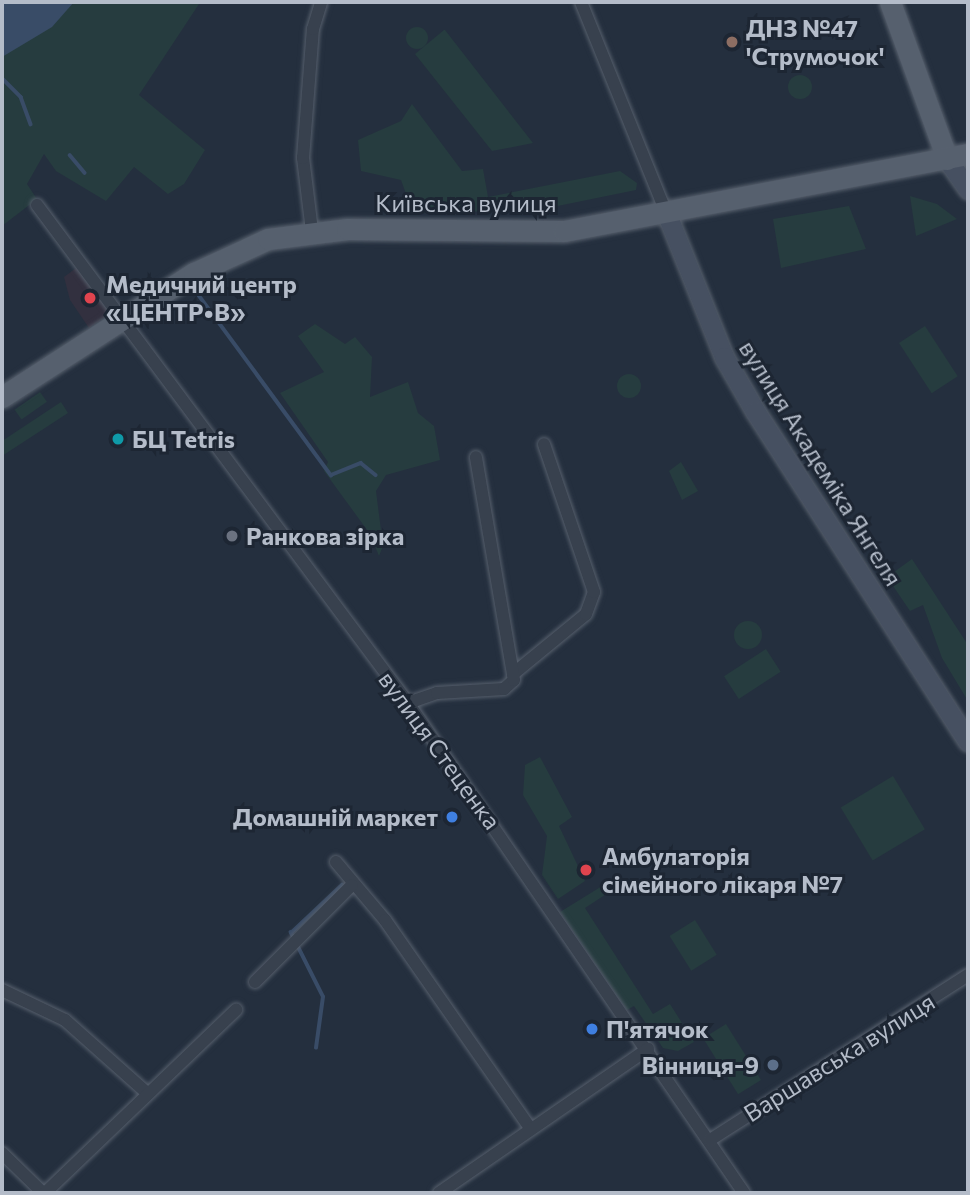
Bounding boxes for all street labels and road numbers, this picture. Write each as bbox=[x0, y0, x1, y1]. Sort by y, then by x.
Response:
street label: Київська вулиця bbox=[375, 189, 557, 217]
street label: вулиця Академіка Янгеля bbox=[734, 335, 908, 591]
street label: вулиця Стеценка bbox=[373, 665, 507, 835]
street label: Варшавська вулиця bbox=[738, 987, 940, 1127]

